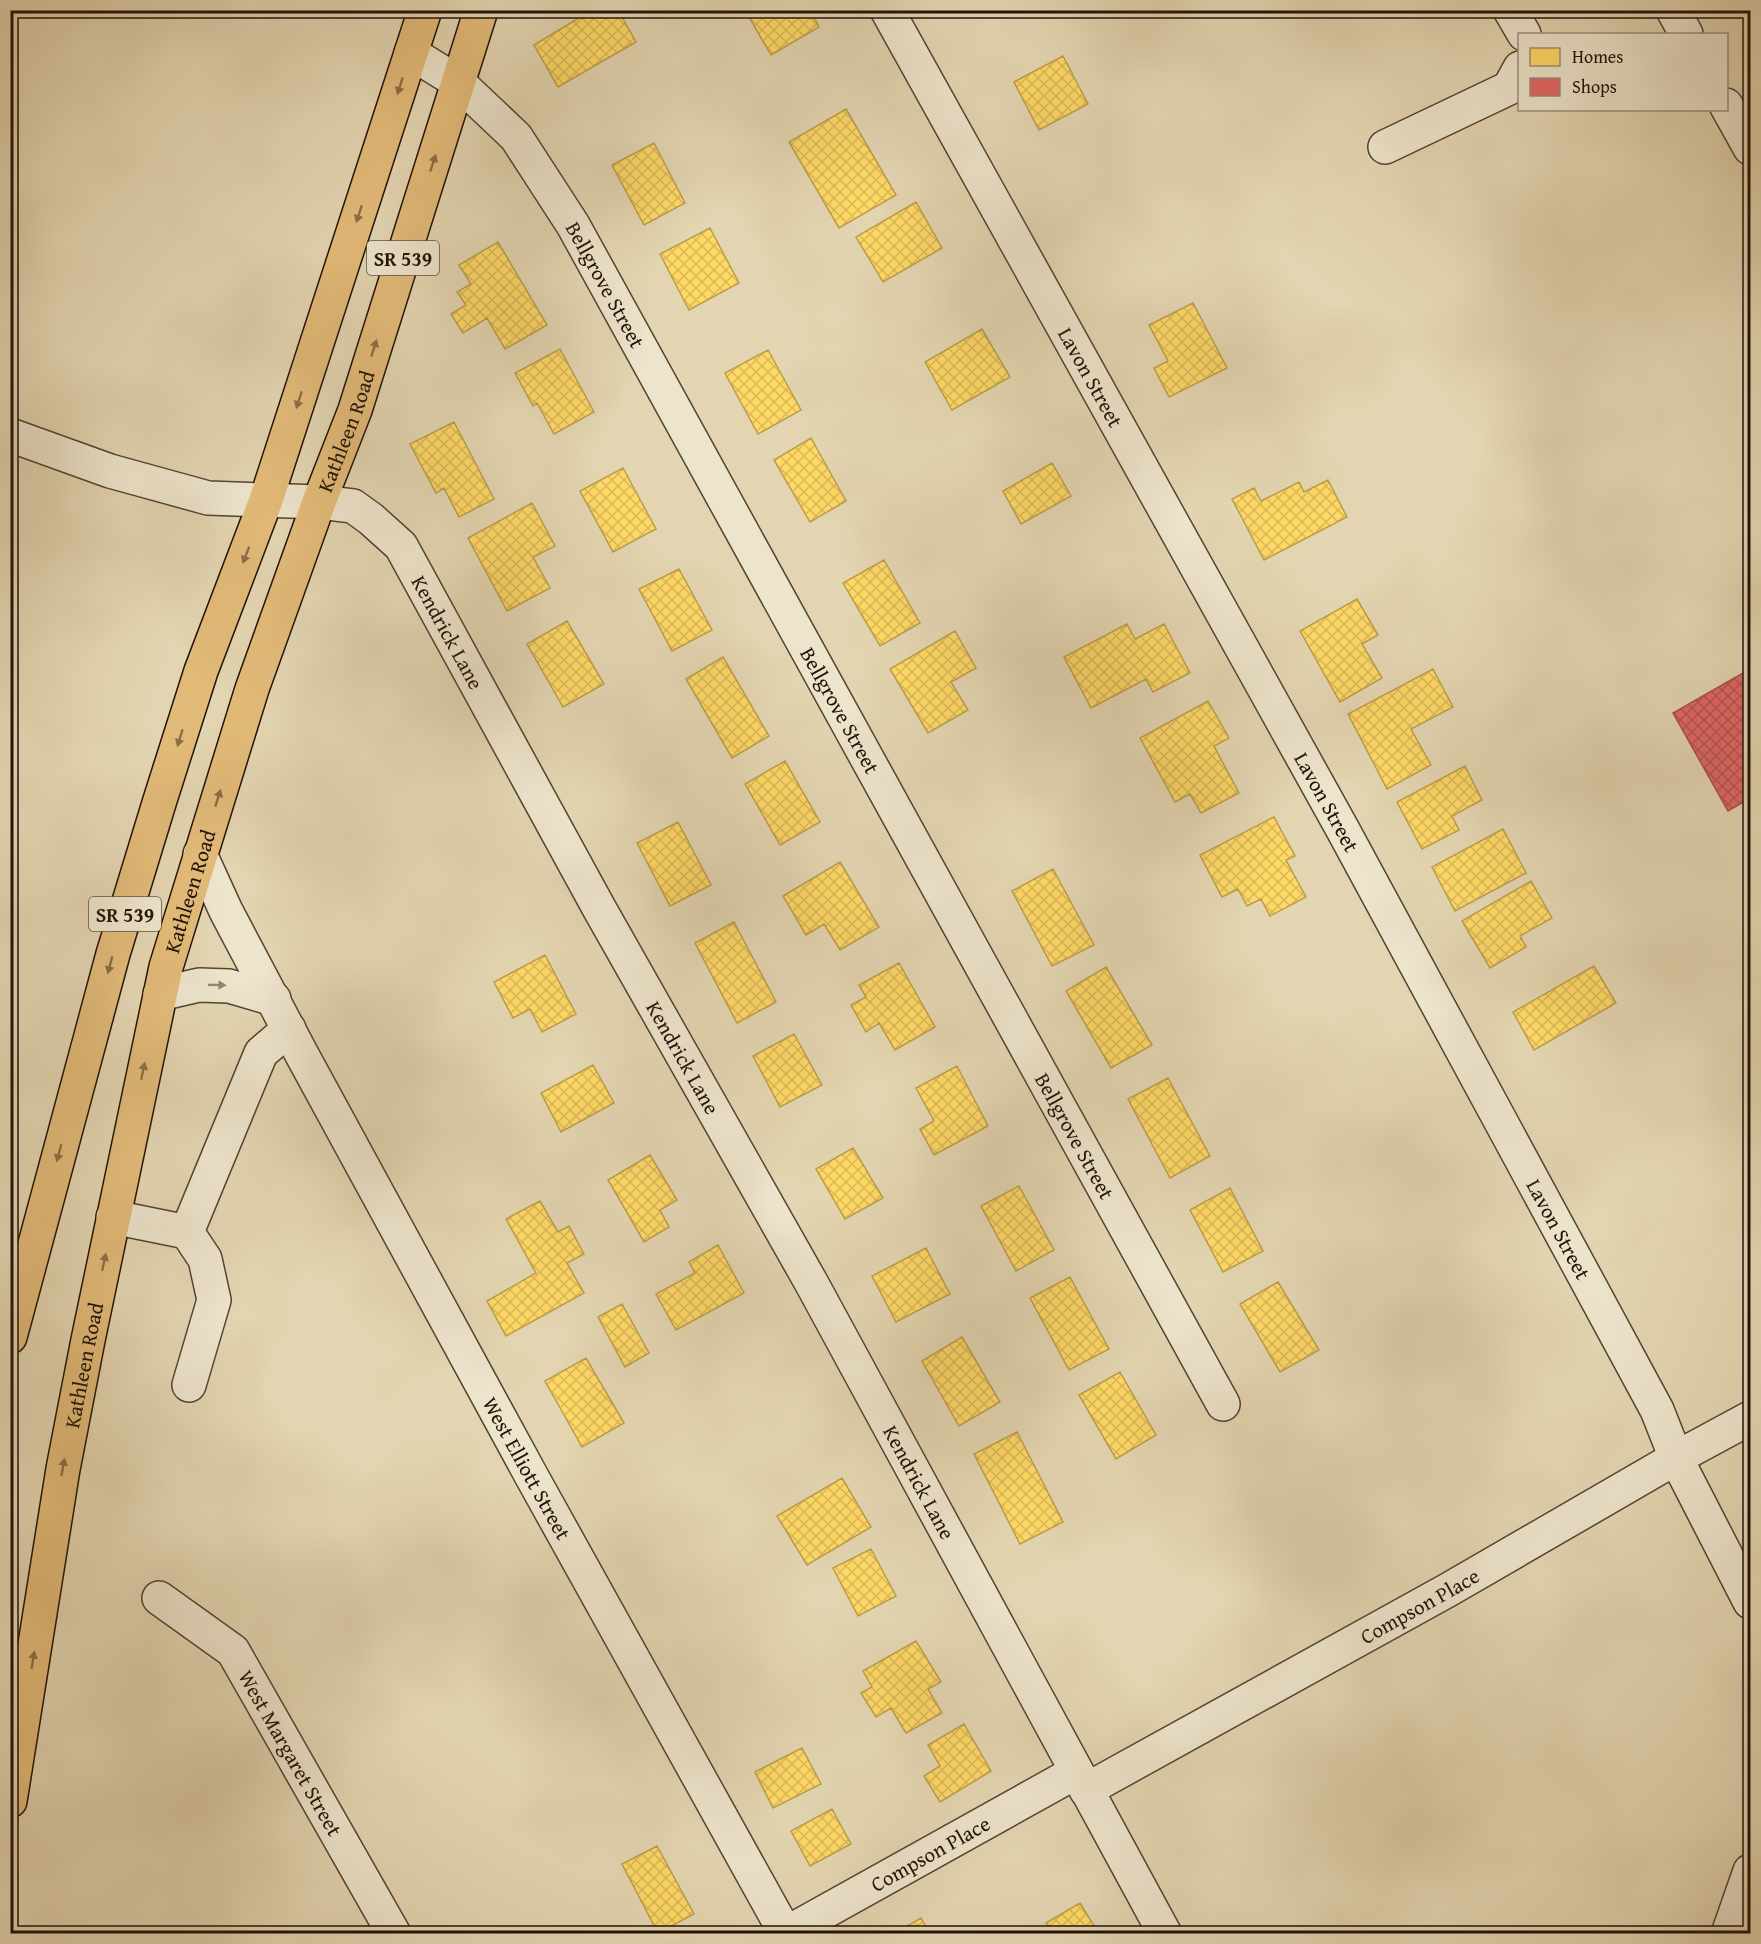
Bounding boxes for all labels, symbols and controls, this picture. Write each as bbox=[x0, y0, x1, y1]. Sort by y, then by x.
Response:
legend bbox=[1518, 33, 1728, 111]
text: Homes bbox=[1572, 43, 1623, 70]
text: Shops bbox=[1572, 73, 1617, 100]
one-way arrow bbox=[395, 77, 405, 95]
one-way arrow bbox=[429, 154, 439, 172]
one-way arrow bbox=[354, 205, 364, 223]
street label: Bellgrove Street bbox=[558, 216, 654, 354]
road number: SR 539 bbox=[367, 241, 439, 275]
street label: Lavon Street bbox=[1051, 321, 1132, 433]
one-way arrow bbox=[370, 339, 380, 357]
street label: Kathleen Road bbox=[309, 366, 382, 497]
one-way arrow bbox=[294, 391, 304, 409]
one-way arrow bbox=[240, 546, 250, 564]
street label: Kendrick Lane bbox=[404, 569, 492, 695]
street label: Bellgrove Street bbox=[793, 641, 888, 780]
one-way arrow bbox=[175, 729, 184, 747]
street label: Lavon Street bbox=[1287, 746, 1368, 858]
one-way arrow bbox=[214, 789, 223, 807]
street label: Kathleen Road bbox=[156, 825, 223, 957]
road number: SR 539 bbox=[89, 897, 161, 931]
one-way arrow bbox=[105, 955, 115, 974]
one-way arrow bbox=[208, 981, 227, 990]
street label: Kendrick Lane bbox=[639, 995, 728, 1120]
one-way arrow bbox=[139, 1062, 149, 1080]
street label: Bellgrove Street bbox=[1028, 1067, 1123, 1205]
one-way arrow bbox=[54, 1144, 63, 1162]
street label: Lavon Street bbox=[1519, 1173, 1599, 1285]
one-way arrow bbox=[100, 1252, 109, 1271]
street label: Kathleen Road bbox=[56, 1299, 111, 1431]
street label: West Elliott Street bbox=[476, 1391, 580, 1546]
street label: Kendrick Lane bbox=[876, 1419, 963, 1545]
one-way arrow bbox=[59, 1458, 68, 1477]
street label: Compson Place bbox=[1354, 1560, 1485, 1651]
one-way arrow bbox=[29, 1650, 38, 1669]
street label: West Margaret Street bbox=[231, 1664, 351, 1842]
street label: Compson Place bbox=[865, 1807, 996, 1899]

